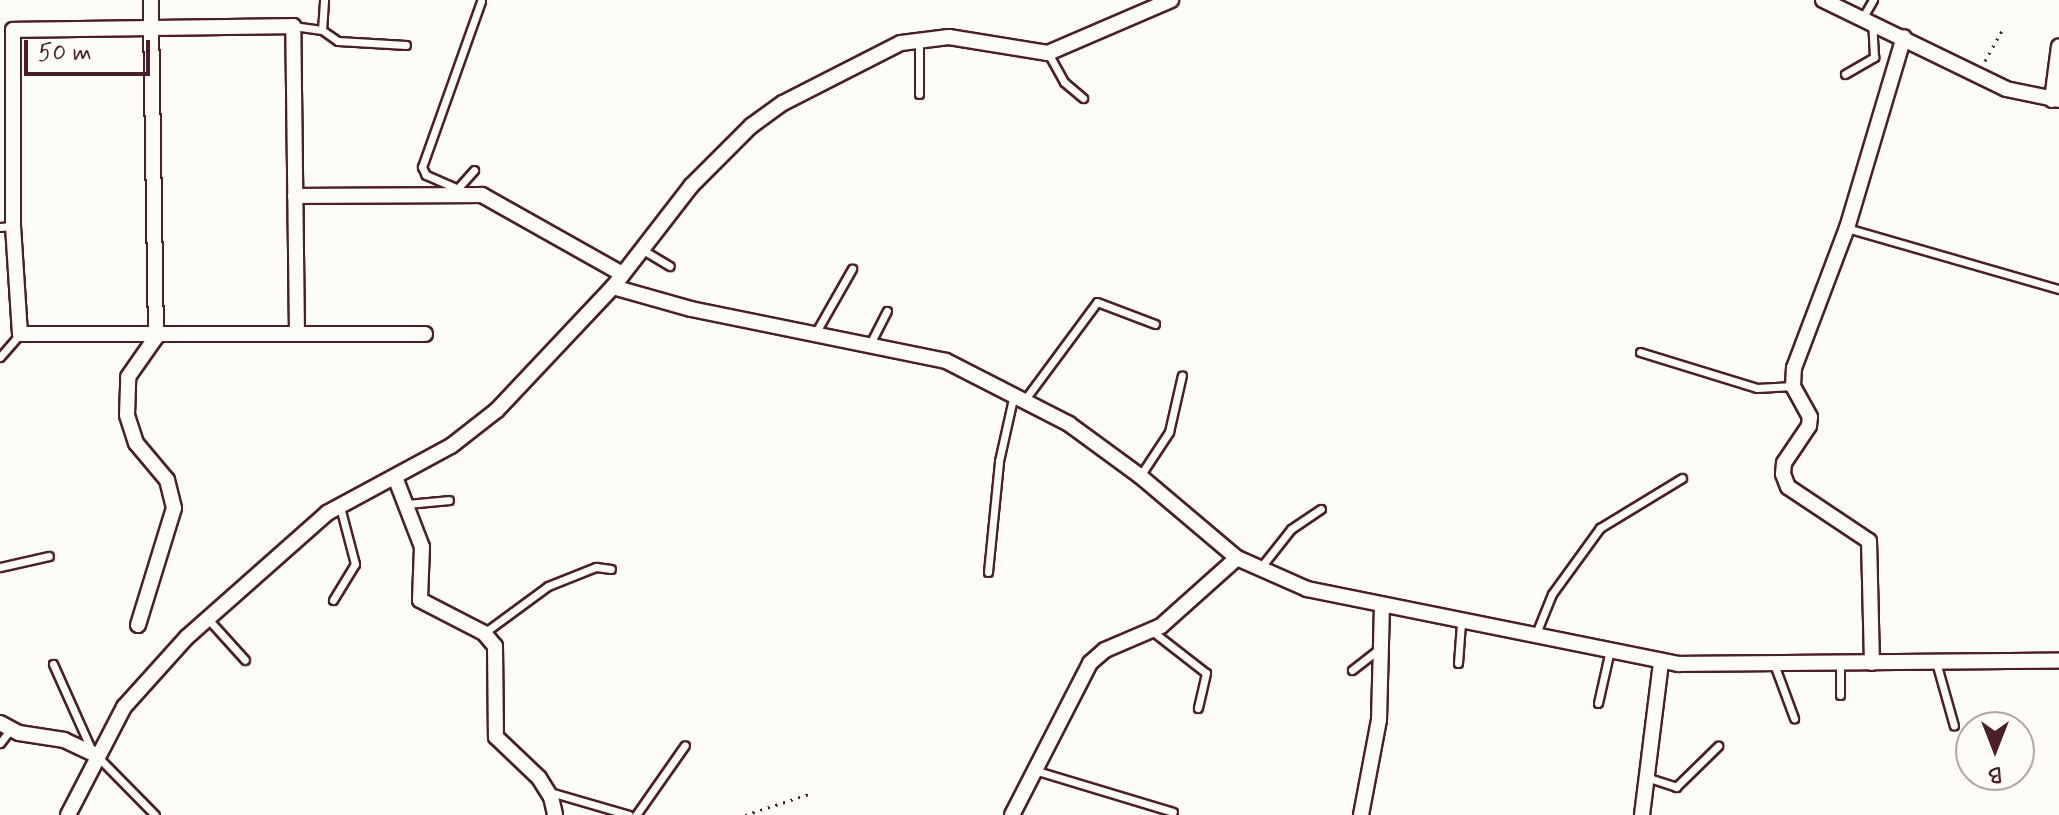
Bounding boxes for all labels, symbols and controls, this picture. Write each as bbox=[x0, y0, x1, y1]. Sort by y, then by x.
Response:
scale bar bbox=[28, 24, 154, 74]
text: 50 m bbox=[38, 38, 92, 69]
north arrow bbox=[1955, 711, 2035, 791]
text: B bbox=[1988, 759, 2002, 787]

